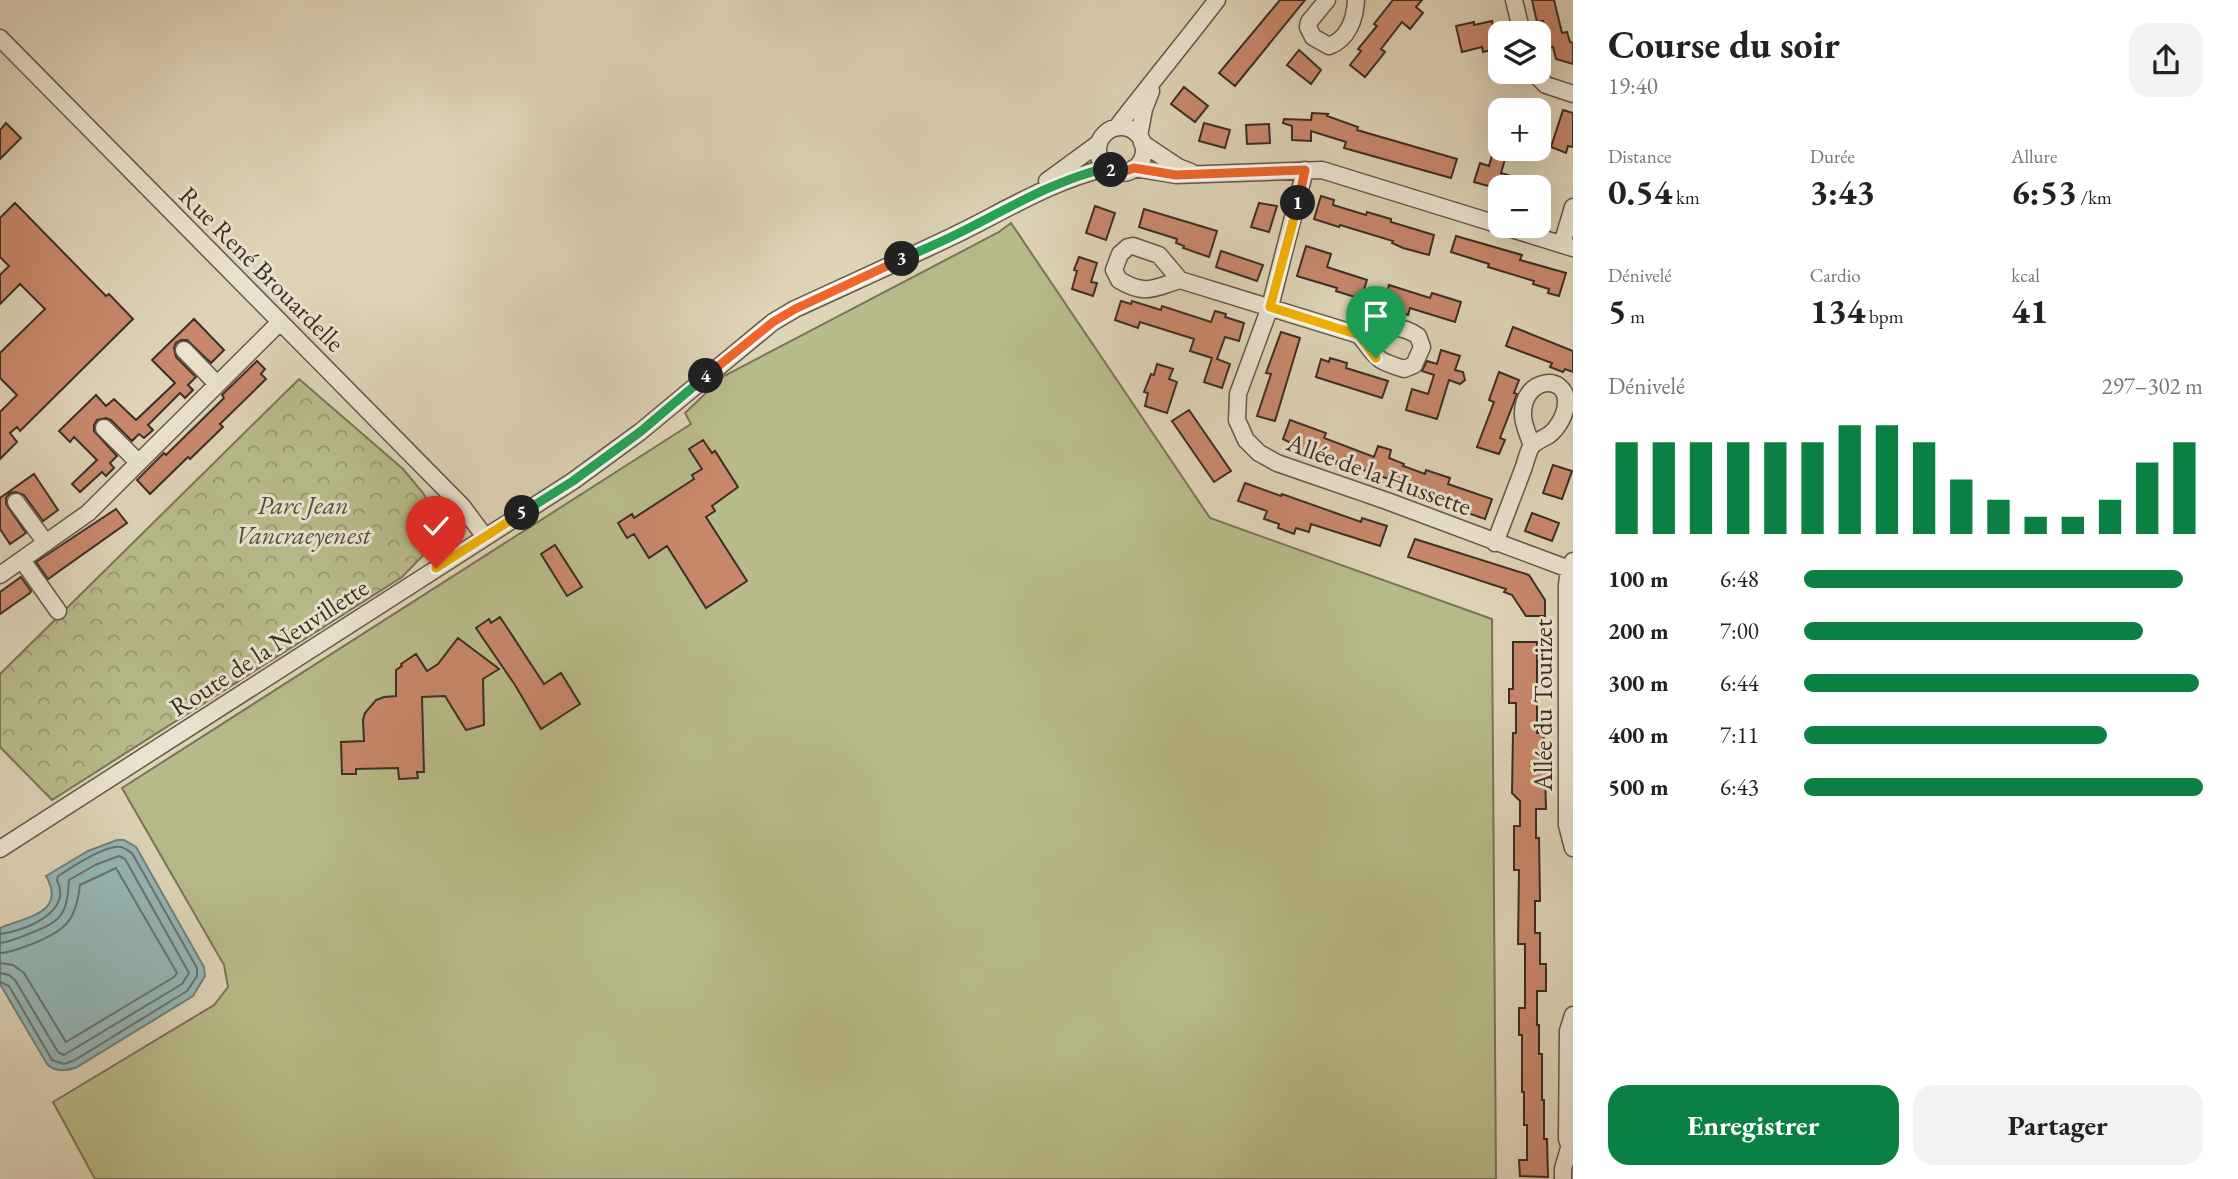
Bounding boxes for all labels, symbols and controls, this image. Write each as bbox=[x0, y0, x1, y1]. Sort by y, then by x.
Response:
text: Course du soir bbox=[1608, 20, 1840, 69]
map controls bbox=[1488, 21, 1551, 238]
button: layers bbox=[1488, 21, 1551, 84]
button: share bbox=[2129, 23, 2203, 97]
text: 19:40 bbox=[1608, 71, 1658, 101]
button: + bbox=[1488, 98, 1551, 161]
text: Distance bbox=[1608, 144, 1671, 169]
text: Durée bbox=[1810, 144, 1855, 169]
text: Allure bbox=[2011, 144, 2057, 169]
pin: 2 bbox=[1094, 152, 1128, 188]
text: 2 bbox=[1105, 157, 1116, 182]
text: 0.54 bbox=[1608, 169, 1672, 214]
text: 3:43 bbox=[1810, 169, 1875, 214]
text: 6:53 bbox=[2011, 169, 2077, 214]
button: − bbox=[1488, 175, 1551, 238]
street label: Rue René Brouardelle bbox=[172, 179, 352, 359]
text: km bbox=[1672, 185, 1700, 210]
text: /km bbox=[2077, 185, 2112, 210]
pin: 1 bbox=[1280, 186, 1316, 220]
text: 1 bbox=[1292, 190, 1303, 215]
pin: 3 bbox=[884, 242, 920, 276]
text: 3 bbox=[896, 246, 907, 271]
text: Dénivelé bbox=[1608, 263, 1672, 288]
text: Cardio bbox=[1810, 263, 1861, 288]
text: kcal bbox=[2011, 263, 2040, 288]
pin bbox=[1346, 286, 1406, 358]
text: 5 bbox=[1608, 288, 1627, 333]
text: 134 bbox=[1810, 288, 1865, 333]
text: 41 bbox=[2011, 288, 2048, 333]
icon: arrive bbox=[1357, 297, 1395, 335]
text: m bbox=[1627, 304, 1645, 329]
text: bpm bbox=[1865, 304, 1903, 329]
pin: 4 bbox=[688, 358, 724, 394]
text: 4 bbox=[700, 363, 711, 388]
text: Dénivelé bbox=[1608, 371, 1685, 401]
text: 297–302 m bbox=[2102, 371, 2203, 401]
street label: Allée de la Hussette bbox=[1281, 424, 1476, 523]
park label: Parc Jean Vancraeyenest bbox=[235, 488, 372, 552]
pin bbox=[406, 496, 466, 568]
pin: 5 bbox=[504, 496, 540, 530]
text: 5 bbox=[516, 500, 527, 525]
icon: check bbox=[417, 507, 455, 545]
text: 100 m bbox=[1608, 564, 1669, 594]
text: 6:48 bbox=[1720, 564, 1759, 594]
street label: Route de la Neuvillette bbox=[163, 570, 375, 724]
text: 200 m bbox=[1608, 616, 1669, 646]
text: 7:00 bbox=[1720, 616, 1759, 646]
street label: Allée du Tourizet bbox=[1526, 619, 1560, 792]
text: 300 m bbox=[1608, 668, 1669, 698]
text: 6:44 bbox=[1720, 668, 1759, 698]
text: 400 m bbox=[1608, 720, 1669, 750]
text: 7:11 bbox=[1720, 720, 1759, 750]
text: 500 m bbox=[1608, 772, 1669, 802]
text: 6:43 bbox=[1720, 772, 1759, 802]
button: Enregistrer bbox=[1608, 1085, 1899, 1165]
button: Partager bbox=[1913, 1085, 2203, 1165]

